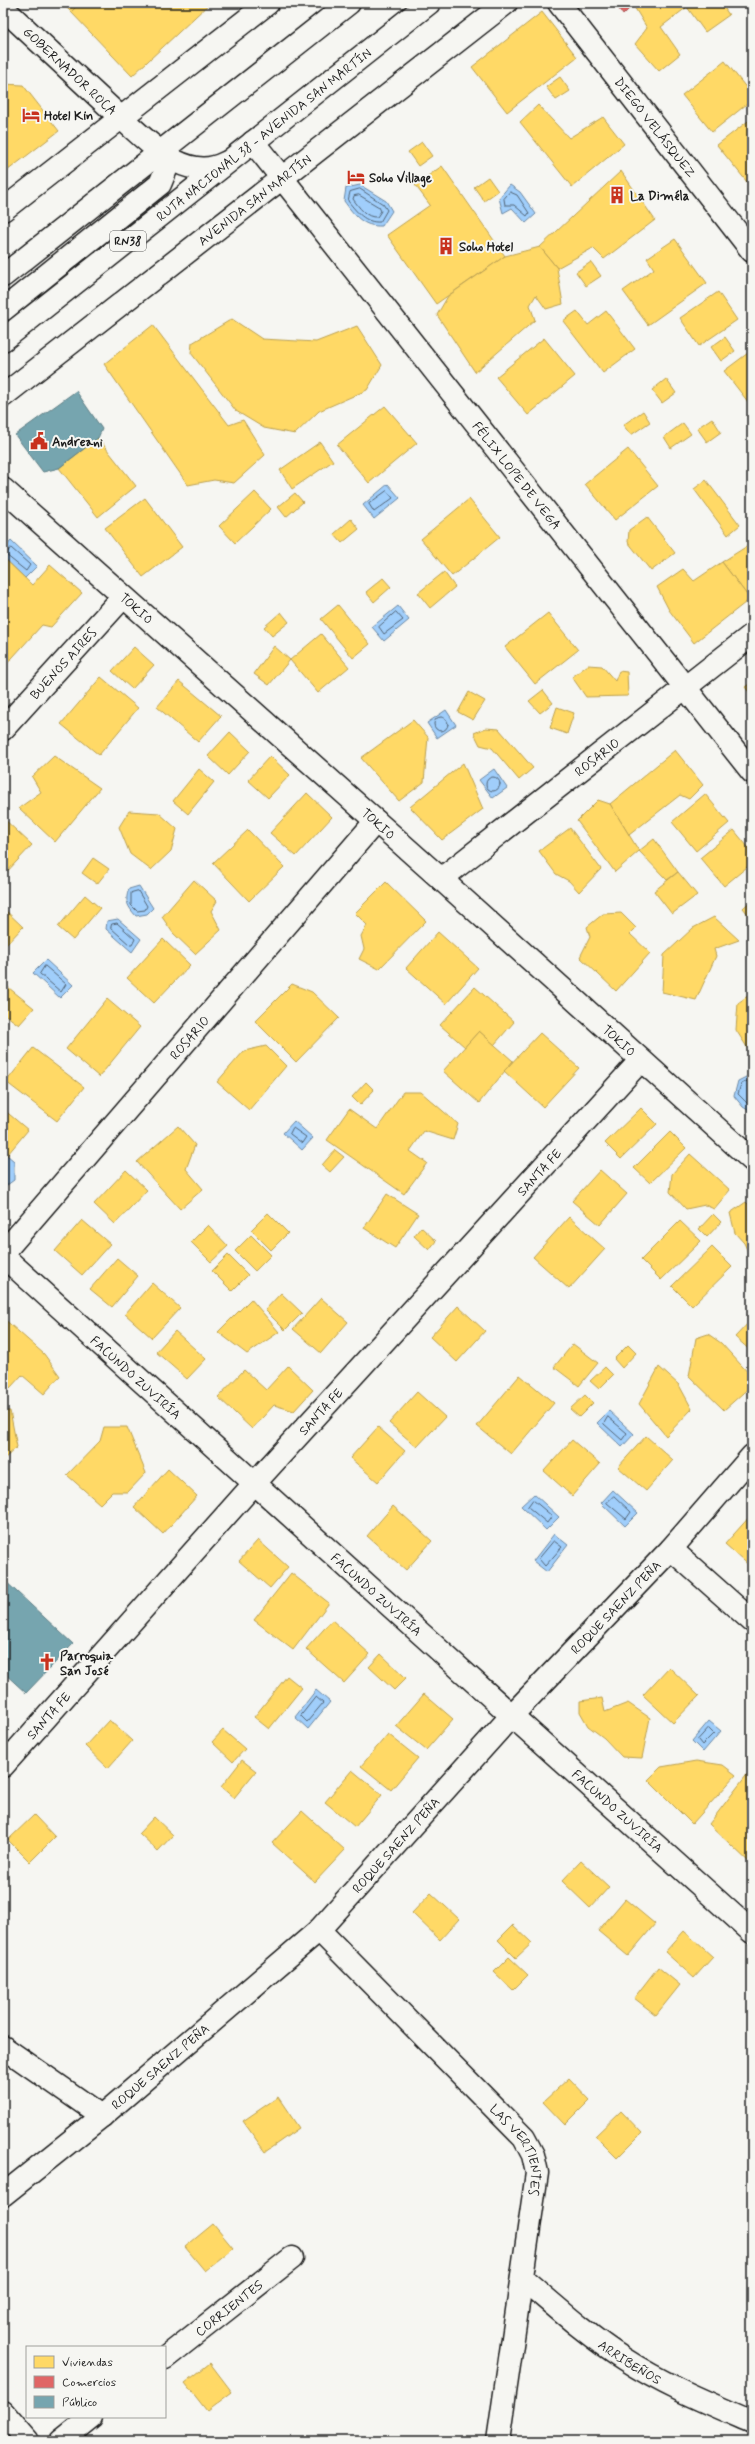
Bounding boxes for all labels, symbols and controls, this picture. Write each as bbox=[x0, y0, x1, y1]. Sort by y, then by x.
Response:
street label: GOBERNADOR ROCA bbox=[19, 24, 120, 120]
street label: RUTA NACIONAL 38 - AVENIDA SAN MARTÍN bbox=[152, 45, 374, 223]
street label: DIEGO VELÁSQUEZ bbox=[610, 74, 699, 182]
hotel icon: Hotel Kin bbox=[21, 105, 41, 125]
place label: Hotel Kin bbox=[44, 108, 93, 125]
street label: AVENIDA SAN MARTÍN bbox=[195, 150, 315, 248]
hotel icon: Soho Village bbox=[346, 167, 366, 187]
place label: Soho Village bbox=[369, 170, 432, 188]
building icon: La Diméla bbox=[607, 185, 627, 205]
place label: La Diméla bbox=[630, 188, 690, 205]
road number: RN38 bbox=[110, 231, 146, 251]
building icon: Soho Hotel bbox=[436, 236, 456, 256]
place label: Soho Hotel bbox=[459, 239, 514, 256]
street label: FÉLIX LOPE DE VEGA bbox=[468, 419, 564, 534]
public building icon: Andreani bbox=[29, 431, 49, 451]
place label: Andreani bbox=[52, 434, 103, 451]
street label: TOKIO bbox=[115, 590, 156, 629]
street label: BUENOS AIRES bbox=[27, 624, 101, 704]
street label: ROSARIO bbox=[572, 735, 624, 781]
street label: TOKIO bbox=[357, 805, 398, 844]
street label: ROSARIO bbox=[167, 1013, 214, 1064]
street label: TOKIO bbox=[598, 1022, 639, 1061]
street label: SANTA FE bbox=[514, 1145, 566, 1200]
street label: FACUNDO ZUVIRÍA bbox=[86, 1333, 184, 1424]
street label: SANTA FE bbox=[296, 1385, 348, 1439]
street label: FACUNDO ZUVIRÍA bbox=[327, 1550, 425, 1641]
street label: ROQUE SAENZ PEÑA bbox=[568, 1557, 665, 1659]
place label: Parroquia San José bbox=[60, 1648, 114, 1680]
church icon: Parroquia San José bbox=[37, 1652, 57, 1672]
street label: SANTA FE bbox=[24, 1688, 75, 1744]
street label: FACUNDO ZUVIRÍA bbox=[568, 1766, 666, 1857]
street label: ROQUE SAENZ PEÑA bbox=[349, 1794, 444, 1897]
street label: ROQUE SAENZ PEÑA bbox=[108, 2021, 213, 2114]
street label: LAS VERTIENTES bbox=[485, 2101, 544, 2197]
street label: CORRIENTES bbox=[192, 2277, 267, 2341]
street label: ARRIBEÑOS bbox=[594, 2337, 664, 2389]
legend bbox=[26, 2346, 166, 2418]
text: Viviendas bbox=[62, 2355, 113, 2371]
text: Comercios bbox=[62, 2375, 116, 2391]
text: Público bbox=[62, 2395, 97, 2411]

